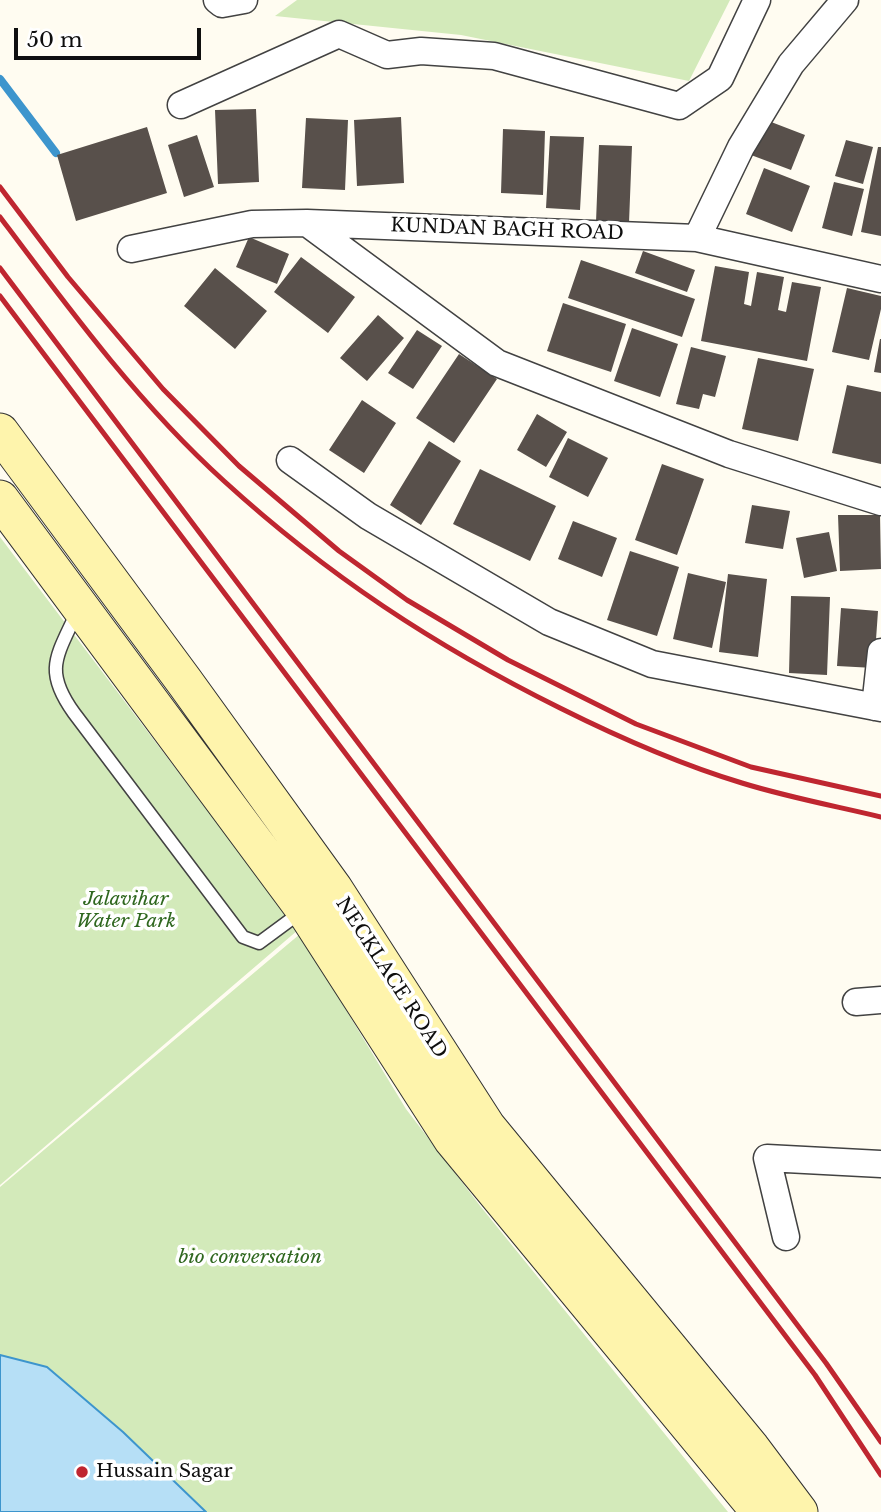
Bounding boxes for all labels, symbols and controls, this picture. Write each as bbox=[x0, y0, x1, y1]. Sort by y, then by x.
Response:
scale bar bbox=[18, 14, 205, 58]
text: 50 m bbox=[27, 27, 82, 53]
street label: KUNDAN BAGH ROAD bbox=[390, 215, 624, 245]
park label: Jalavihar Water Park bbox=[76, 889, 176, 933]
street label: NECKLACE ROAD bbox=[331, 893, 451, 1063]
park label: bio conversation bbox=[178, 1247, 322, 1269]
place label: Hussain Sagar bbox=[96, 1461, 232, 1483]
marker: Hussain Sagar bbox=[74, 1464, 90, 1480]

